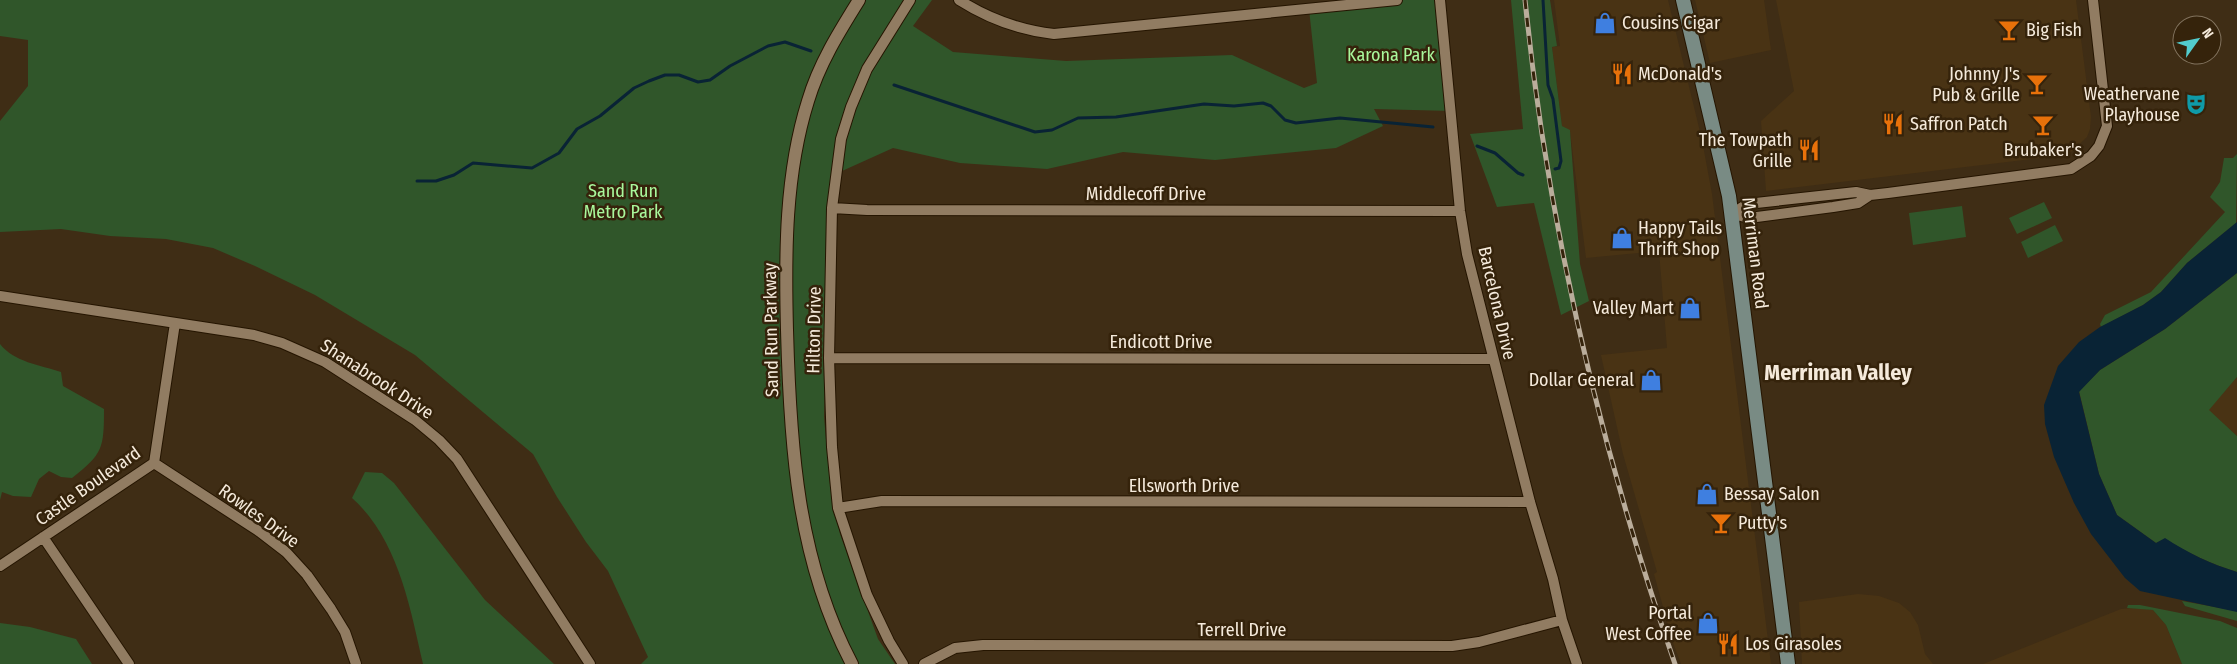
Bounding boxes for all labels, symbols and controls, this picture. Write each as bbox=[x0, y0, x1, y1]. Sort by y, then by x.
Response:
shop icon: Cousins Cigar bbox=[1592, 10, 1618, 36]
place label: Cousins Cigar bbox=[1622, 12, 1721, 34]
north arrow bbox=[2172, 15, 2222, 65]
bar icon: Big Fish bbox=[1996, 17, 2022, 43]
place label: Big Fish bbox=[2026, 19, 2082, 41]
text: N bbox=[2198, 25, 2217, 41]
park label: Karona Park bbox=[1347, 44, 1436, 66]
restaurant icon: McDonald's bbox=[1609, 61, 1635, 87]
place label: McDonald's bbox=[1638, 63, 1722, 85]
place label: Johnny J's Pub & Grille bbox=[1932, 63, 2020, 106]
bar icon: Johnny J's Pub & Grille bbox=[2024, 71, 2050, 97]
place label: Weathervane Playhouse bbox=[2084, 83, 2180, 126]
theatre icon: Weathervane Playhouse bbox=[2183, 91, 2209, 117]
restaurant icon: Saffron Patch bbox=[1880, 111, 1906, 137]
bar icon: Brubaker's bbox=[2030, 112, 2056, 138]
place label: Saffron Patch bbox=[1910, 113, 2008, 135]
place label: The Towpath Grille bbox=[1699, 129, 1792, 172]
restaurant icon: The Towpath Grille bbox=[1796, 137, 1822, 163]
place label: Brubaker's bbox=[2004, 139, 2083, 161]
park label: Sand Run Metro Park bbox=[583, 180, 663, 223]
street label: Middlecoff Drive bbox=[1086, 183, 1206, 205]
street label: Merriman Road bbox=[1737, 196, 1773, 310]
place label: Happy Tails Thrift Shop bbox=[1638, 217, 1723, 260]
shop icon: Happy Tails Thrift Shop bbox=[1609, 225, 1635, 251]
street label: Barcelona Drive bbox=[1473, 244, 1521, 362]
street label: Sand Run Parkway bbox=[759, 263, 783, 397]
street label: Hilton Drive bbox=[802, 286, 826, 374]
shop icon: Valley Mart bbox=[1677, 295, 1703, 321]
place label: Valley Mart bbox=[1593, 297, 1674, 319]
street label: Endicott Drive bbox=[1110, 331, 1213, 353]
street label: Shanabrook Drive bbox=[316, 334, 438, 424]
district label: Merriman Valley bbox=[1764, 359, 1912, 386]
shop icon: Dollar General bbox=[1638, 367, 1664, 393]
place label: Dollar General bbox=[1529, 369, 1634, 391]
street label: Castle Boulevard bbox=[31, 442, 145, 530]
street label: Ellsworth Drive bbox=[1129, 475, 1239, 497]
street label: Rowles Drive bbox=[214, 479, 304, 553]
shop icon: Bessay Salon bbox=[1694, 481, 1720, 507]
place label: Bessay Salon bbox=[1724, 483, 1820, 505]
bar icon: Putty's bbox=[1708, 510, 1734, 536]
place label: Putty's bbox=[1738, 512, 1788, 534]
place label: Portal West Coffee bbox=[1605, 602, 1692, 645]
shop icon: Portal West Coffee bbox=[1695, 610, 1721, 636]
street label: Terrell Drive bbox=[1197, 619, 1287, 641]
restaurant icon: Los Girasoles bbox=[1715, 631, 1741, 657]
place label: Los Girasoles bbox=[1745, 633, 1842, 655]

